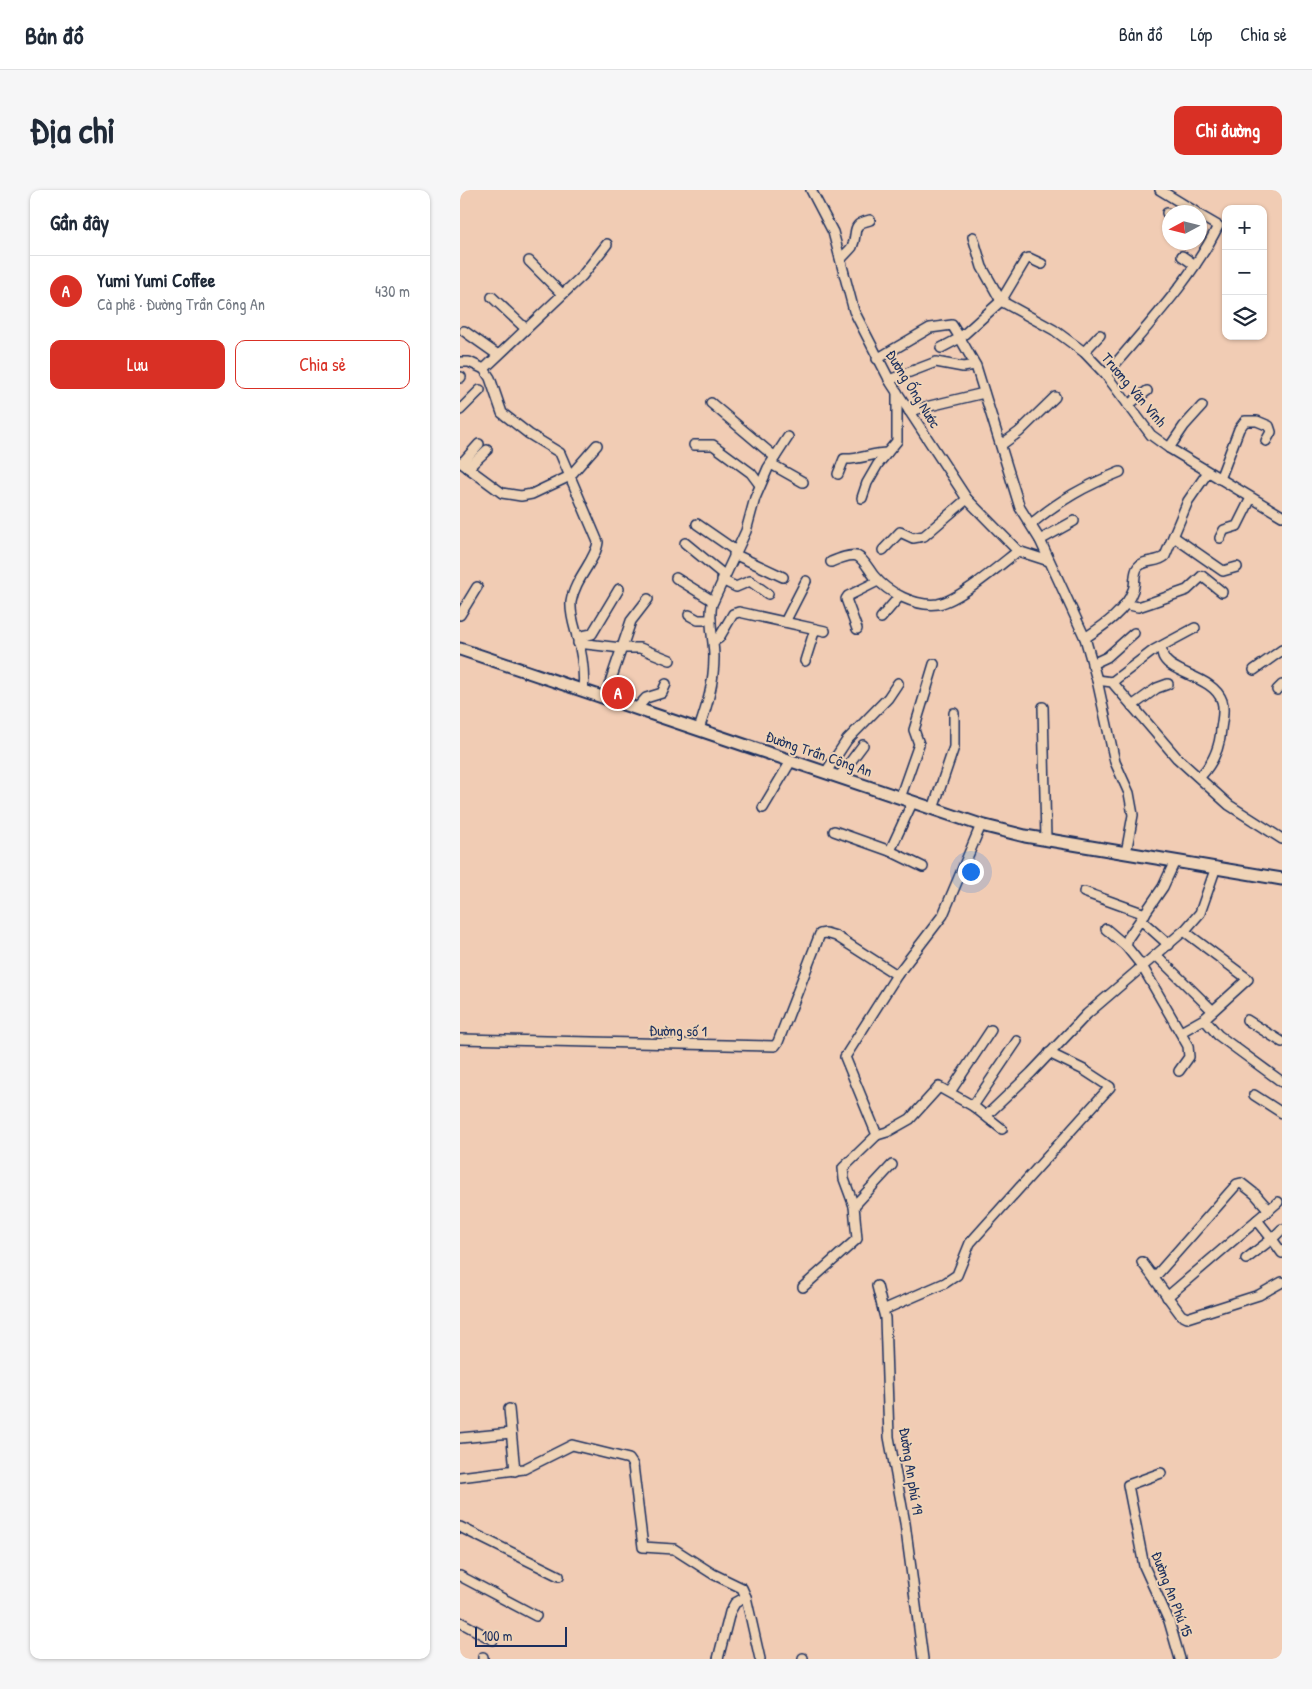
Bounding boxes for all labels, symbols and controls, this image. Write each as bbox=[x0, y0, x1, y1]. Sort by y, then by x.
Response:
text: Bản đồ bbox=[25, 19, 83, 51]
text: Bản đồ bbox=[1119, 22, 1163, 47]
text: Lớp bbox=[1191, 22, 1212, 47]
text: Chia sẻ bbox=[1240, 22, 1287, 47]
button: Chỉ đường bbox=[1174, 106, 1282, 155]
text: Địa chỉ bbox=[30, 107, 115, 154]
north arrow bbox=[1162, 205, 1207, 250]
map controls bbox=[1222, 205, 1267, 340]
button: + bbox=[1222, 205, 1267, 250]
text: Gần đây bbox=[50, 208, 109, 237]
button: − bbox=[1222, 250, 1267, 295]
text: Yumi Yumi Coffee bbox=[97, 267, 215, 293]
text: A bbox=[62, 280, 70, 302]
text: 430 m bbox=[375, 280, 410, 302]
text: Cà phê · Đường Trần Công An bbox=[97, 293, 265, 315]
button: layers bbox=[1222, 295, 1267, 340]
button: Lưu bbox=[50, 340, 225, 389]
button: Chia sẻ bbox=[235, 340, 410, 389]
street label: Đường Ống Nước bbox=[881, 346, 946, 432]
street label: Trương Văn Vĩnh bbox=[1097, 348, 1172, 431]
pin: A bbox=[602, 674, 634, 712]
street label: Đường Trần Công An bbox=[763, 725, 875, 782]
your location bbox=[958, 859, 984, 885]
street label: Đường số 1 bbox=[649, 1019, 707, 1042]
street label: Đường An phú 19 bbox=[894, 1426, 929, 1516]
street label: Đường An Phú 15 bbox=[1147, 1548, 1199, 1640]
scale bar bbox=[475, 1624, 568, 1647]
text: 100 m bbox=[482, 1626, 512, 1645]

